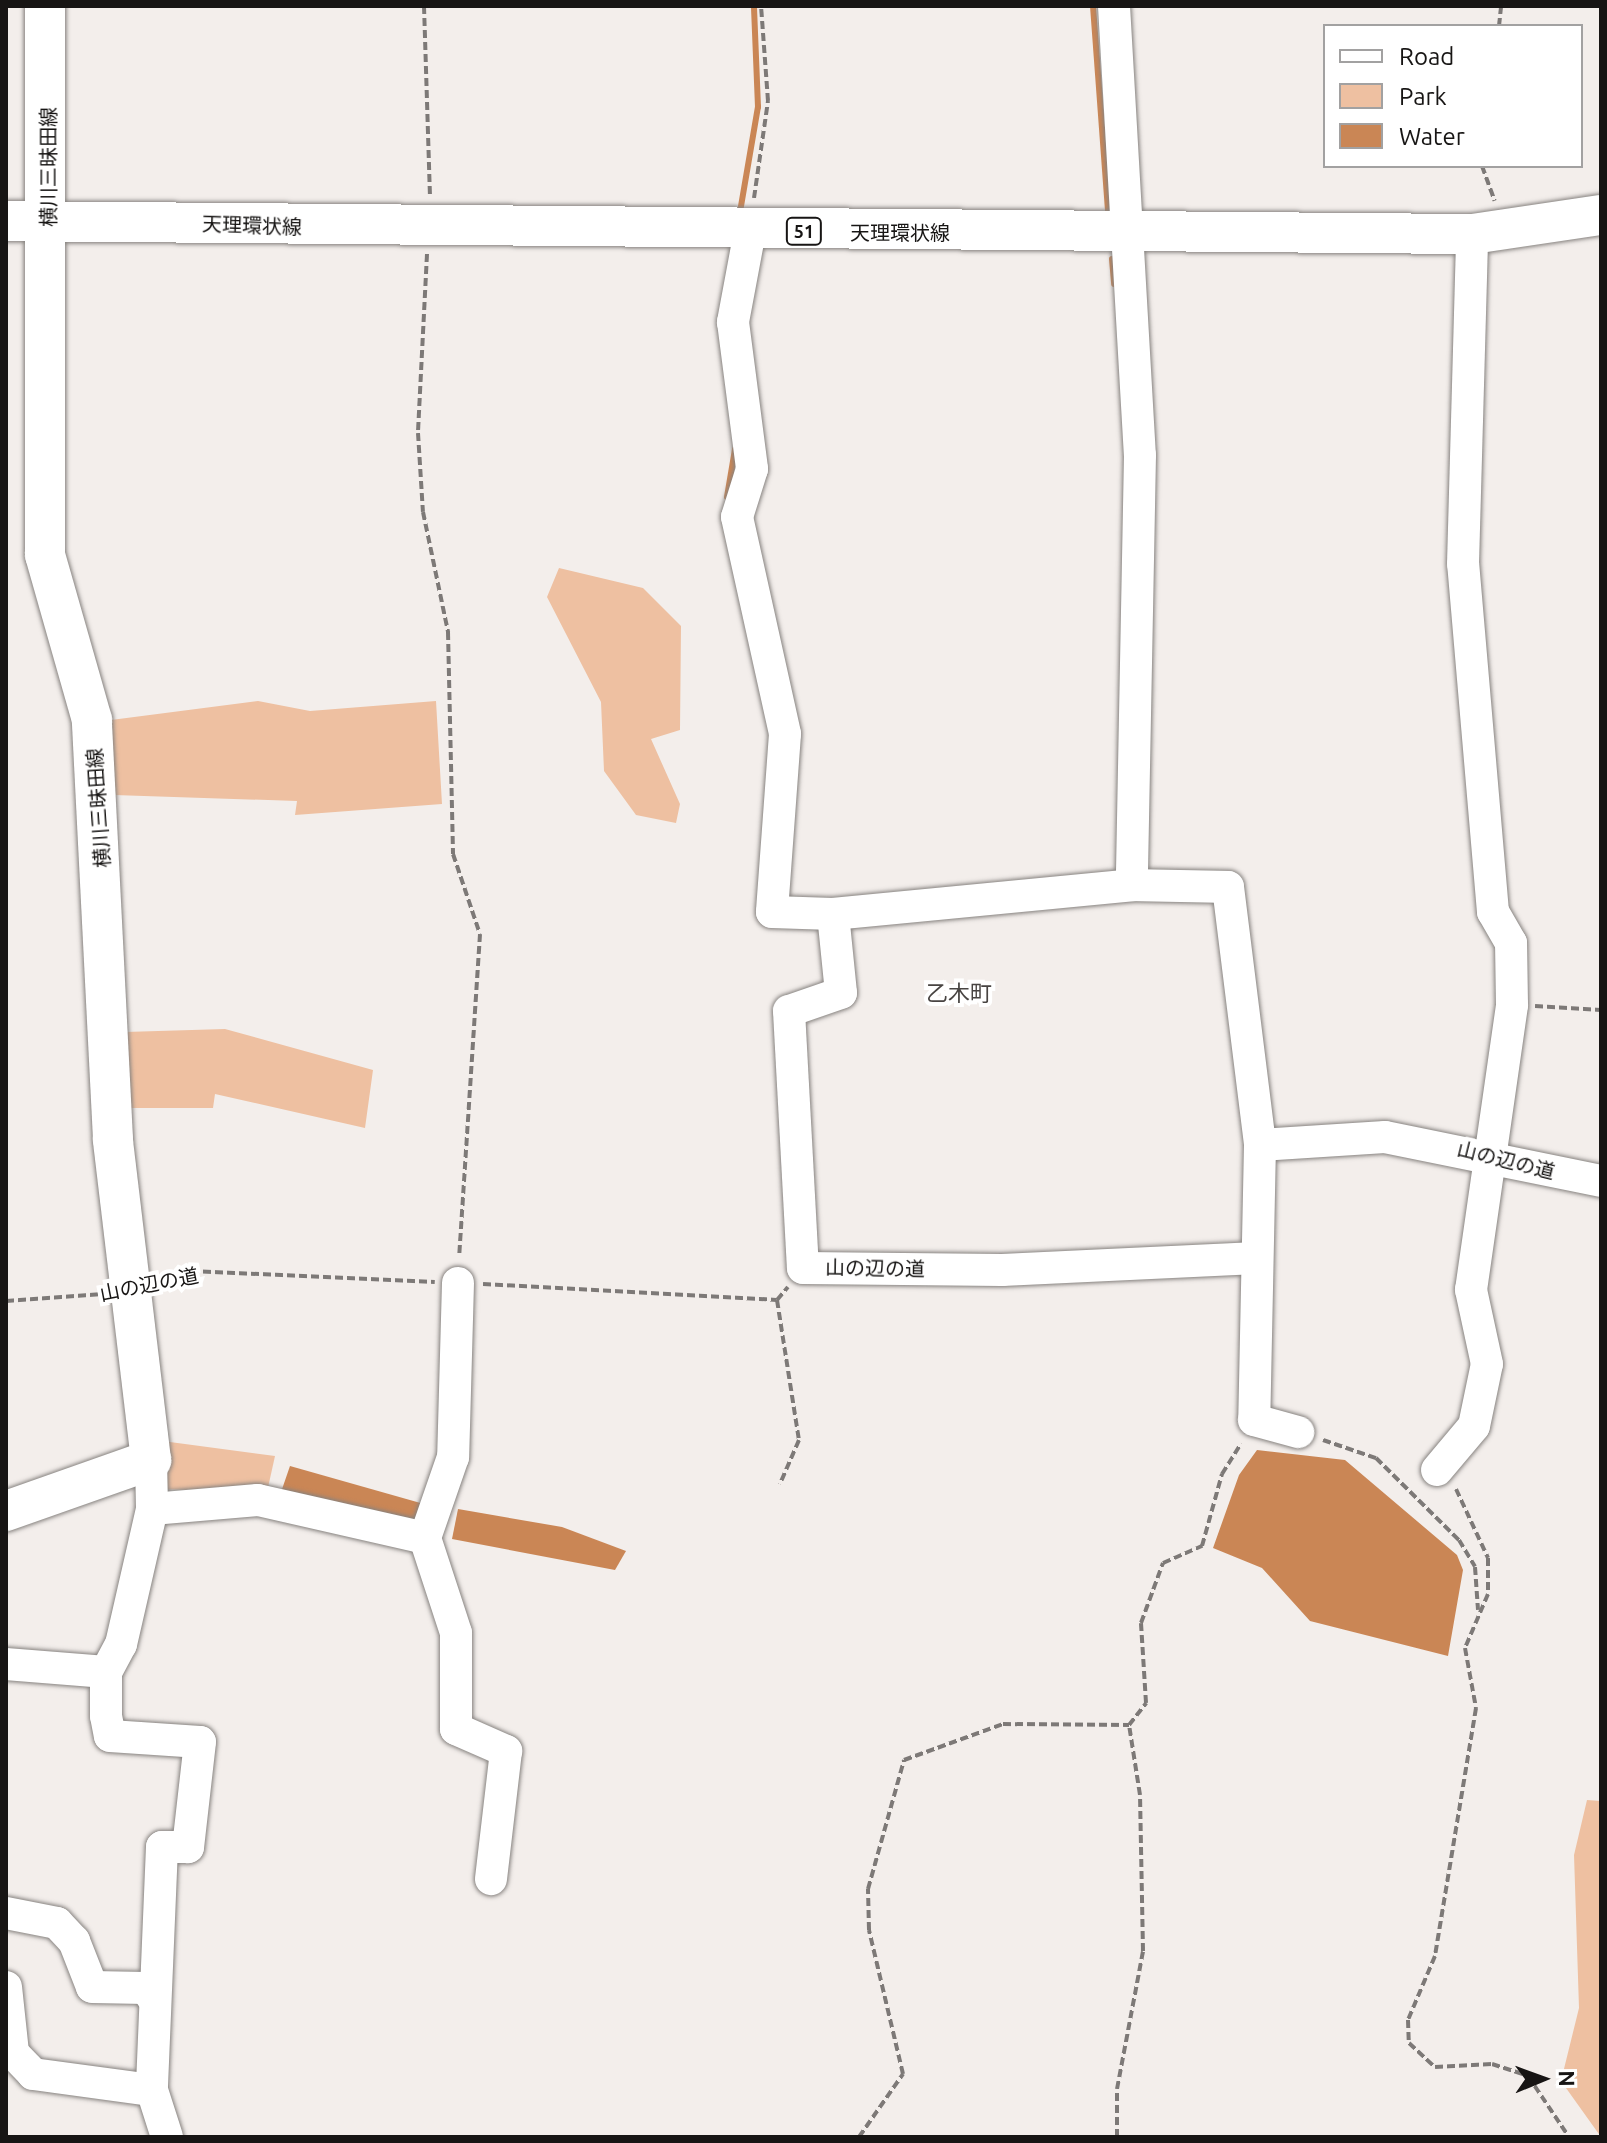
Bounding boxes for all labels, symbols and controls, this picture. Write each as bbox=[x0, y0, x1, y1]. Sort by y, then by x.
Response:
legend bbox=[1323, 24, 1583, 168]
text: Road bbox=[1399, 43, 1454, 70]
text: Park bbox=[1399, 83, 1447, 110]
street label: 横川三昧田線 bbox=[36, 107, 60, 227]
text: Water bbox=[1399, 123, 1465, 150]
street label: 天理環状線 bbox=[202, 211, 302, 239]
road number: 51 bbox=[784, 217, 824, 245]
street label: 天理環状線 bbox=[850, 220, 950, 244]
street label: 横川三昧田線 bbox=[82, 747, 114, 869]
district label: 乙木町 bbox=[926, 980, 992, 1006]
street label: 山の辺の道 bbox=[1455, 1136, 1557, 1184]
street label: 山の辺の道 bbox=[825, 1255, 925, 1281]
street label: 山の辺の道 bbox=[98, 1263, 200, 1305]
north arrow bbox=[1503, 2039, 1583, 2119]
text: N bbox=[1555, 2070, 1580, 2087]

